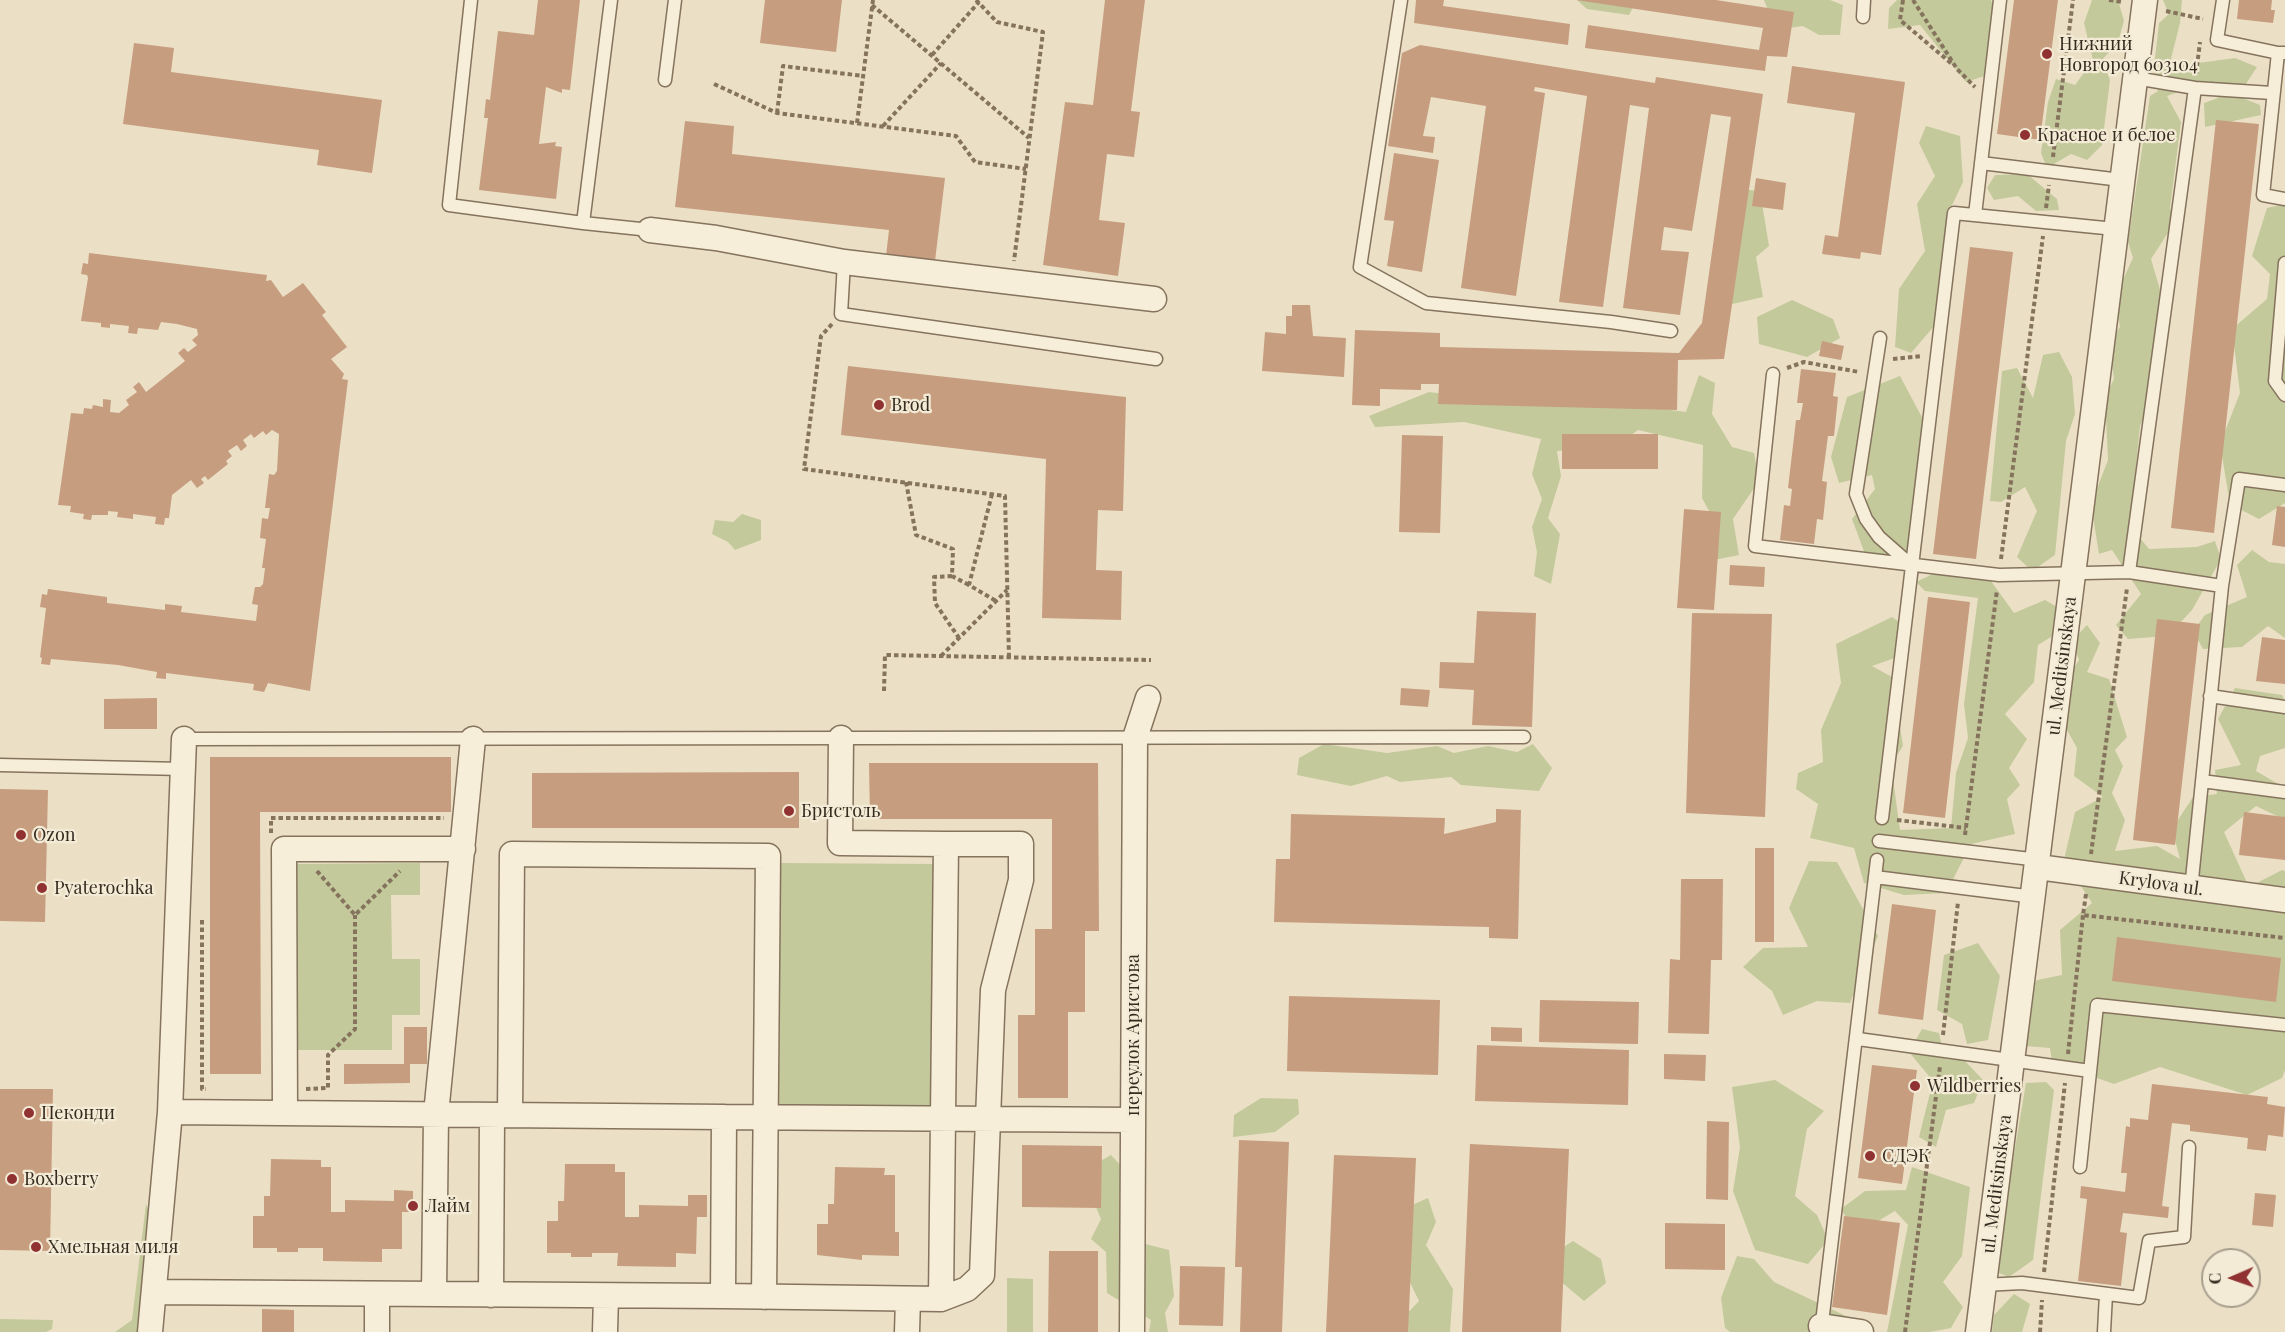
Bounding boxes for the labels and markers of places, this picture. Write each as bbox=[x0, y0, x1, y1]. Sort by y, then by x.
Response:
place label: Нижний Новгород 603104 bbox=[2059, 33, 2198, 76]
marker: Нижний Новгород 603104 bbox=[2040, 47, 2054, 61]
place label: Красное и белое bbox=[2037, 124, 2175, 146]
marker: Красное и белое bbox=[2018, 128, 2032, 142]
place label: Brod bbox=[891, 394, 930, 416]
marker: Brod bbox=[872, 398, 886, 412]
place label: Бристоль bbox=[801, 800, 880, 822]
marker: Бристоль bbox=[782, 804, 796, 818]
place label: Ozon bbox=[33, 824, 76, 846]
marker: Ozon bbox=[14, 828, 28, 842]
place label: Pyaterochka bbox=[54, 877, 153, 899]
marker: Pyaterochka bbox=[35, 881, 49, 895]
place label: Wildberries bbox=[1927, 1075, 2021, 1097]
marker: Wildberries bbox=[1908, 1079, 1922, 1093]
place label: Пеконди bbox=[41, 1102, 115, 1124]
marker: Пеконди bbox=[22, 1106, 36, 1120]
place label: СДЭК bbox=[1882, 1145, 1930, 1167]
marker: СДЭК bbox=[1863, 1149, 1877, 1163]
place label: Boxberry bbox=[24, 1168, 98, 1190]
marker: Boxberry bbox=[5, 1172, 19, 1186]
place label: Лайм bbox=[425, 1195, 470, 1217]
marker: Лайм bbox=[406, 1199, 420, 1213]
place label: Хмельная миля bbox=[48, 1236, 178, 1258]
marker: Хмельная миля bbox=[29, 1240, 43, 1254]

